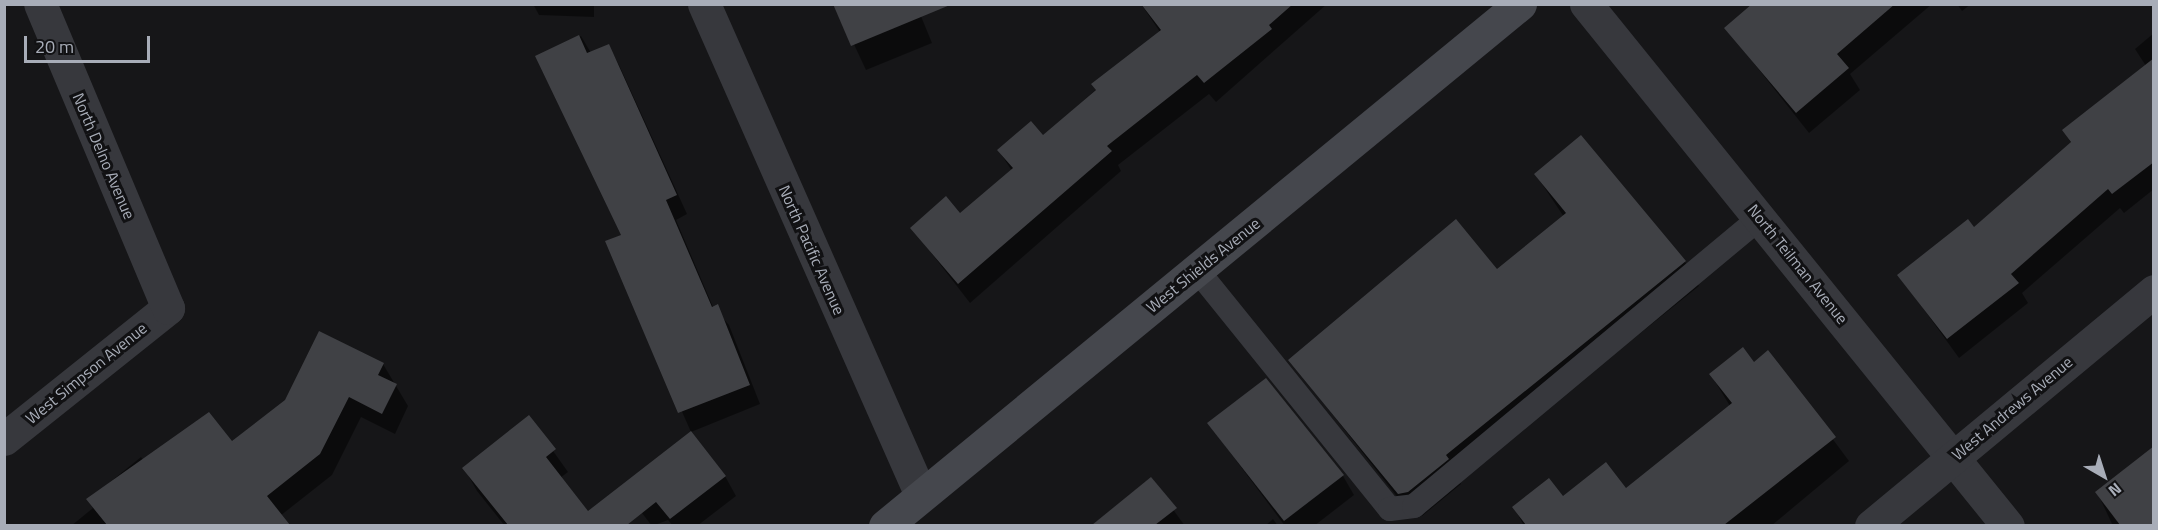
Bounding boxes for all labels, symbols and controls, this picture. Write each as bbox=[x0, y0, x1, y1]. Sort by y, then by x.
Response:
scale bar bbox=[27, 24, 153, 62]
text: 20 m bbox=[35, 33, 74, 60]
street label: North Delno Avenue bbox=[69, 90, 139, 222]
street label: North Pacific Avenue bbox=[775, 182, 849, 318]
street label: North Teilman Avenue bbox=[1744, 200, 1852, 328]
street label: West Shields Avenue bbox=[1142, 213, 1264, 317]
street label: West Simpson Avenue bbox=[21, 318, 151, 428]
street label: West Andrews Avenue bbox=[1948, 352, 2076, 464]
north arrow bbox=[2074, 446, 2134, 506]
text: N bbox=[2103, 477, 2127, 503]

